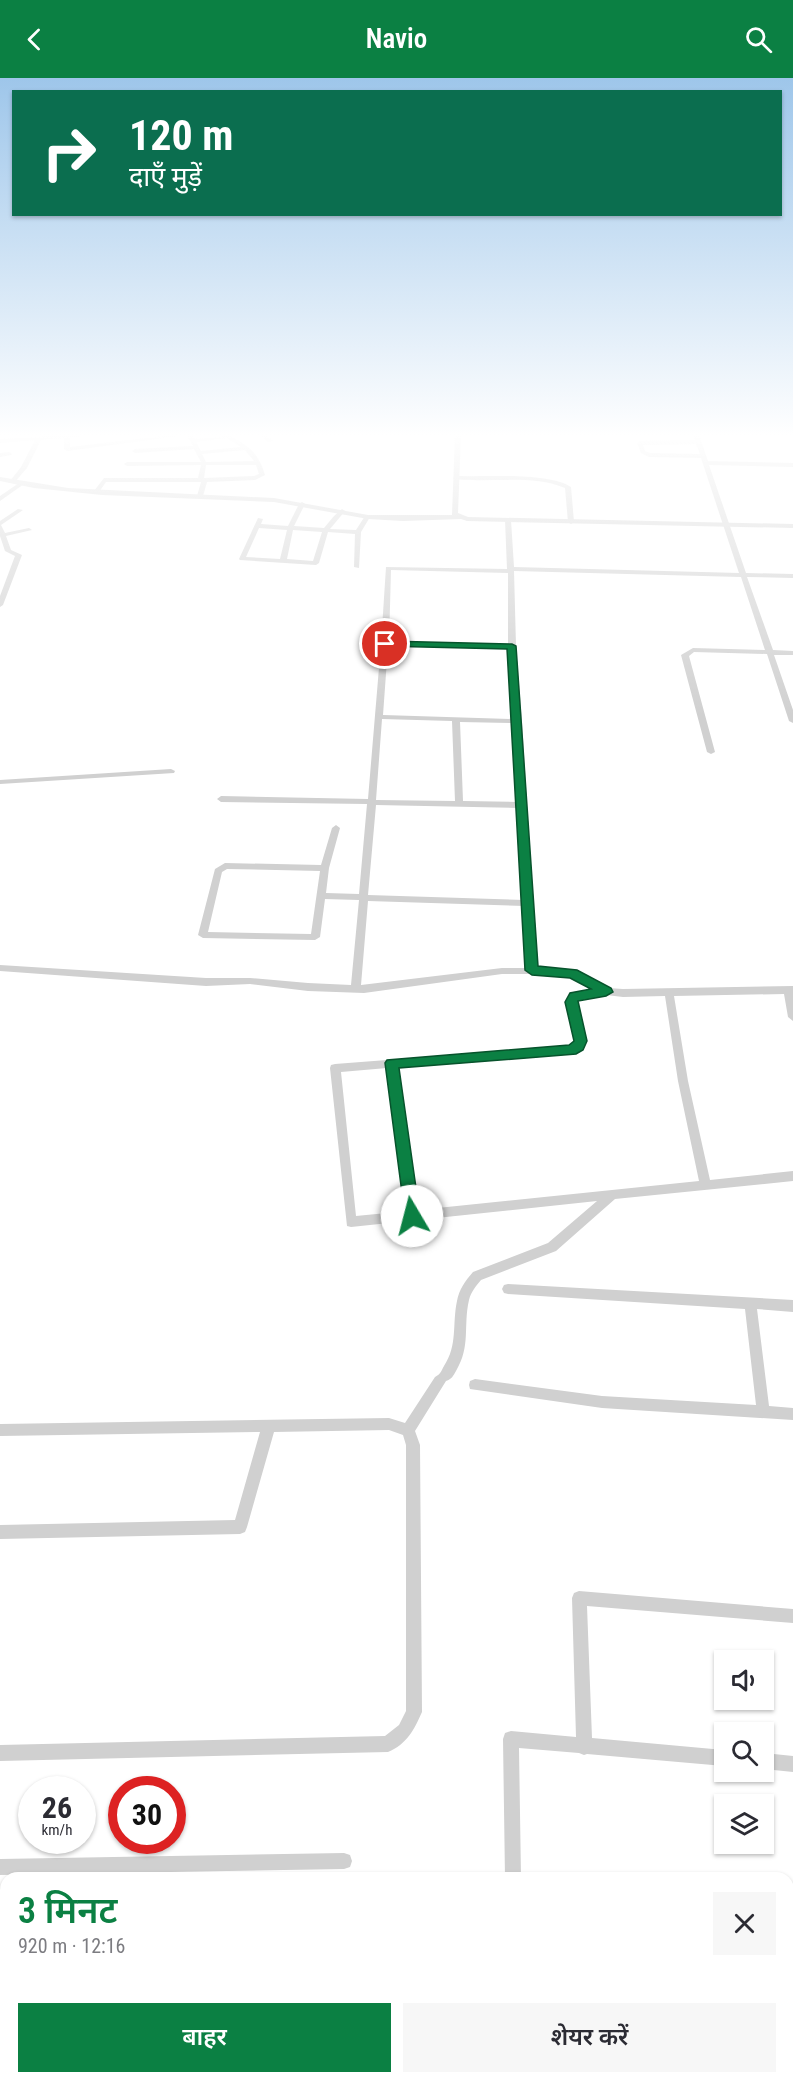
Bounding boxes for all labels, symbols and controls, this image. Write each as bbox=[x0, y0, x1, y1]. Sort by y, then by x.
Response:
icon: back bbox=[18, 23, 51, 56]
text: Navio bbox=[366, 23, 427, 55]
icon: search bbox=[742, 23, 775, 56]
text: 120 m bbox=[129, 111, 234, 160]
icon: right bbox=[30, 114, 108, 192]
text: दाएँ मुड़ें bbox=[129, 161, 202, 193]
pin bbox=[359, 618, 410, 669]
icon: arrive bbox=[368, 627, 401, 660]
position arrow bbox=[380, 1184, 444, 1248]
map controls bbox=[714, 1650, 774, 1854]
button: sound bbox=[714, 1650, 774, 1710]
button: search bbox=[714, 1722, 774, 1782]
speed limit sign: 30 bbox=[108, 1776, 186, 1854]
text: 26 bbox=[42, 1790, 72, 1825]
button: layers bbox=[714, 1794, 774, 1854]
text: km/h bbox=[42, 1821, 72, 1839]
text: 3 मिनट bbox=[18, 1890, 117, 1932]
button: close bbox=[713, 1892, 776, 1955]
text: 920 m · 12:16 bbox=[18, 1934, 125, 1958]
button: बाहर bbox=[18, 2003, 391, 2072]
button: शेयर करें bbox=[403, 2003, 776, 2072]

